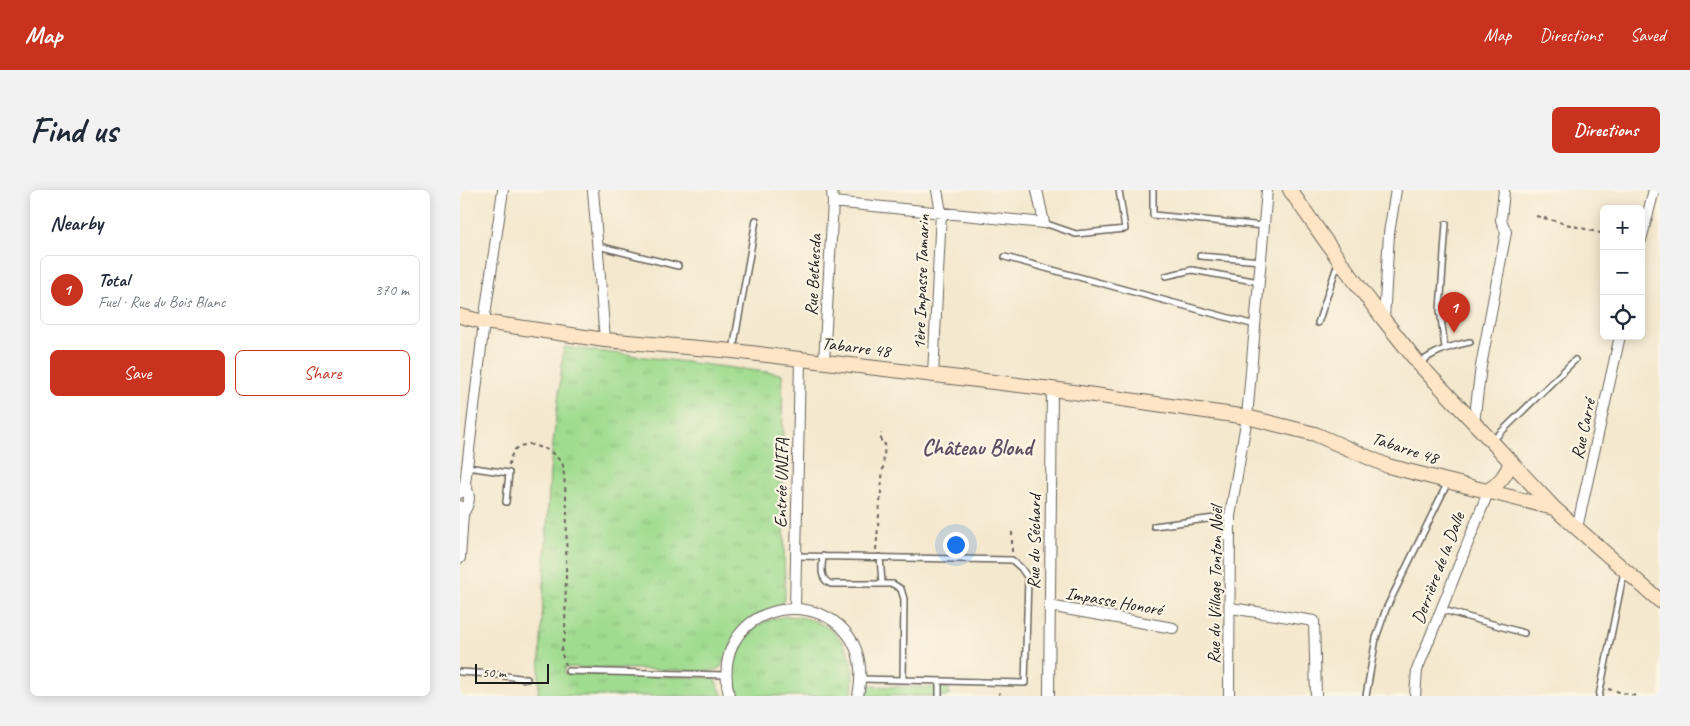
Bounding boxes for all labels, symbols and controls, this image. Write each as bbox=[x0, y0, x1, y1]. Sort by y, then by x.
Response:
text: Map bbox=[25, 20, 62, 50]
text: Map bbox=[1484, 24, 1511, 46]
text: Directions bbox=[1539, 24, 1602, 46]
text: Saved bbox=[1630, 24, 1665, 46]
button: Directions bbox=[1552, 107, 1660, 153]
text: Find us bbox=[30, 108, 117, 153]
map controls bbox=[1600, 205, 1645, 340]
button: + bbox=[1600, 205, 1645, 250]
text: Nearby bbox=[50, 210, 103, 236]
street label: 1ère Impasse Tamarin bbox=[908, 213, 934, 350]
street label: Rue Bethesda bbox=[800, 232, 826, 316]
button: − bbox=[1600, 250, 1645, 295]
text: Total bbox=[98, 268, 129, 292]
text: 1 bbox=[63, 280, 71, 300]
text: 370 m bbox=[375, 280, 409, 300]
text: Fuel · Rue du Bois Blanc bbox=[98, 292, 225, 312]
pin: 1 bbox=[1438, 292, 1470, 333]
button: locate bbox=[1600, 295, 1645, 340]
street label: Tabarre 48 bbox=[820, 332, 893, 362]
button: Save bbox=[50, 350, 225, 396]
button: Share bbox=[235, 350, 410, 396]
street label: Rue Carré bbox=[1566, 394, 1601, 461]
street label: Tabarre 48 bbox=[1369, 427, 1443, 470]
district label: Château Blond bbox=[922, 434, 1036, 462]
street label: Entrée UNIFA bbox=[769, 437, 793, 528]
street label: Rue du Séchard bbox=[1022, 492, 1046, 590]
street label: Rue du Village Tonton Noël bbox=[1203, 503, 1227, 664]
street label: Derrière de la Dalle bbox=[1407, 508, 1470, 627]
your location bbox=[943, 532, 969, 558]
street label: Impasse Honoré bbox=[1064, 582, 1167, 621]
scale bar bbox=[475, 661, 549, 684]
text: 50 m bbox=[482, 664, 506, 681]

